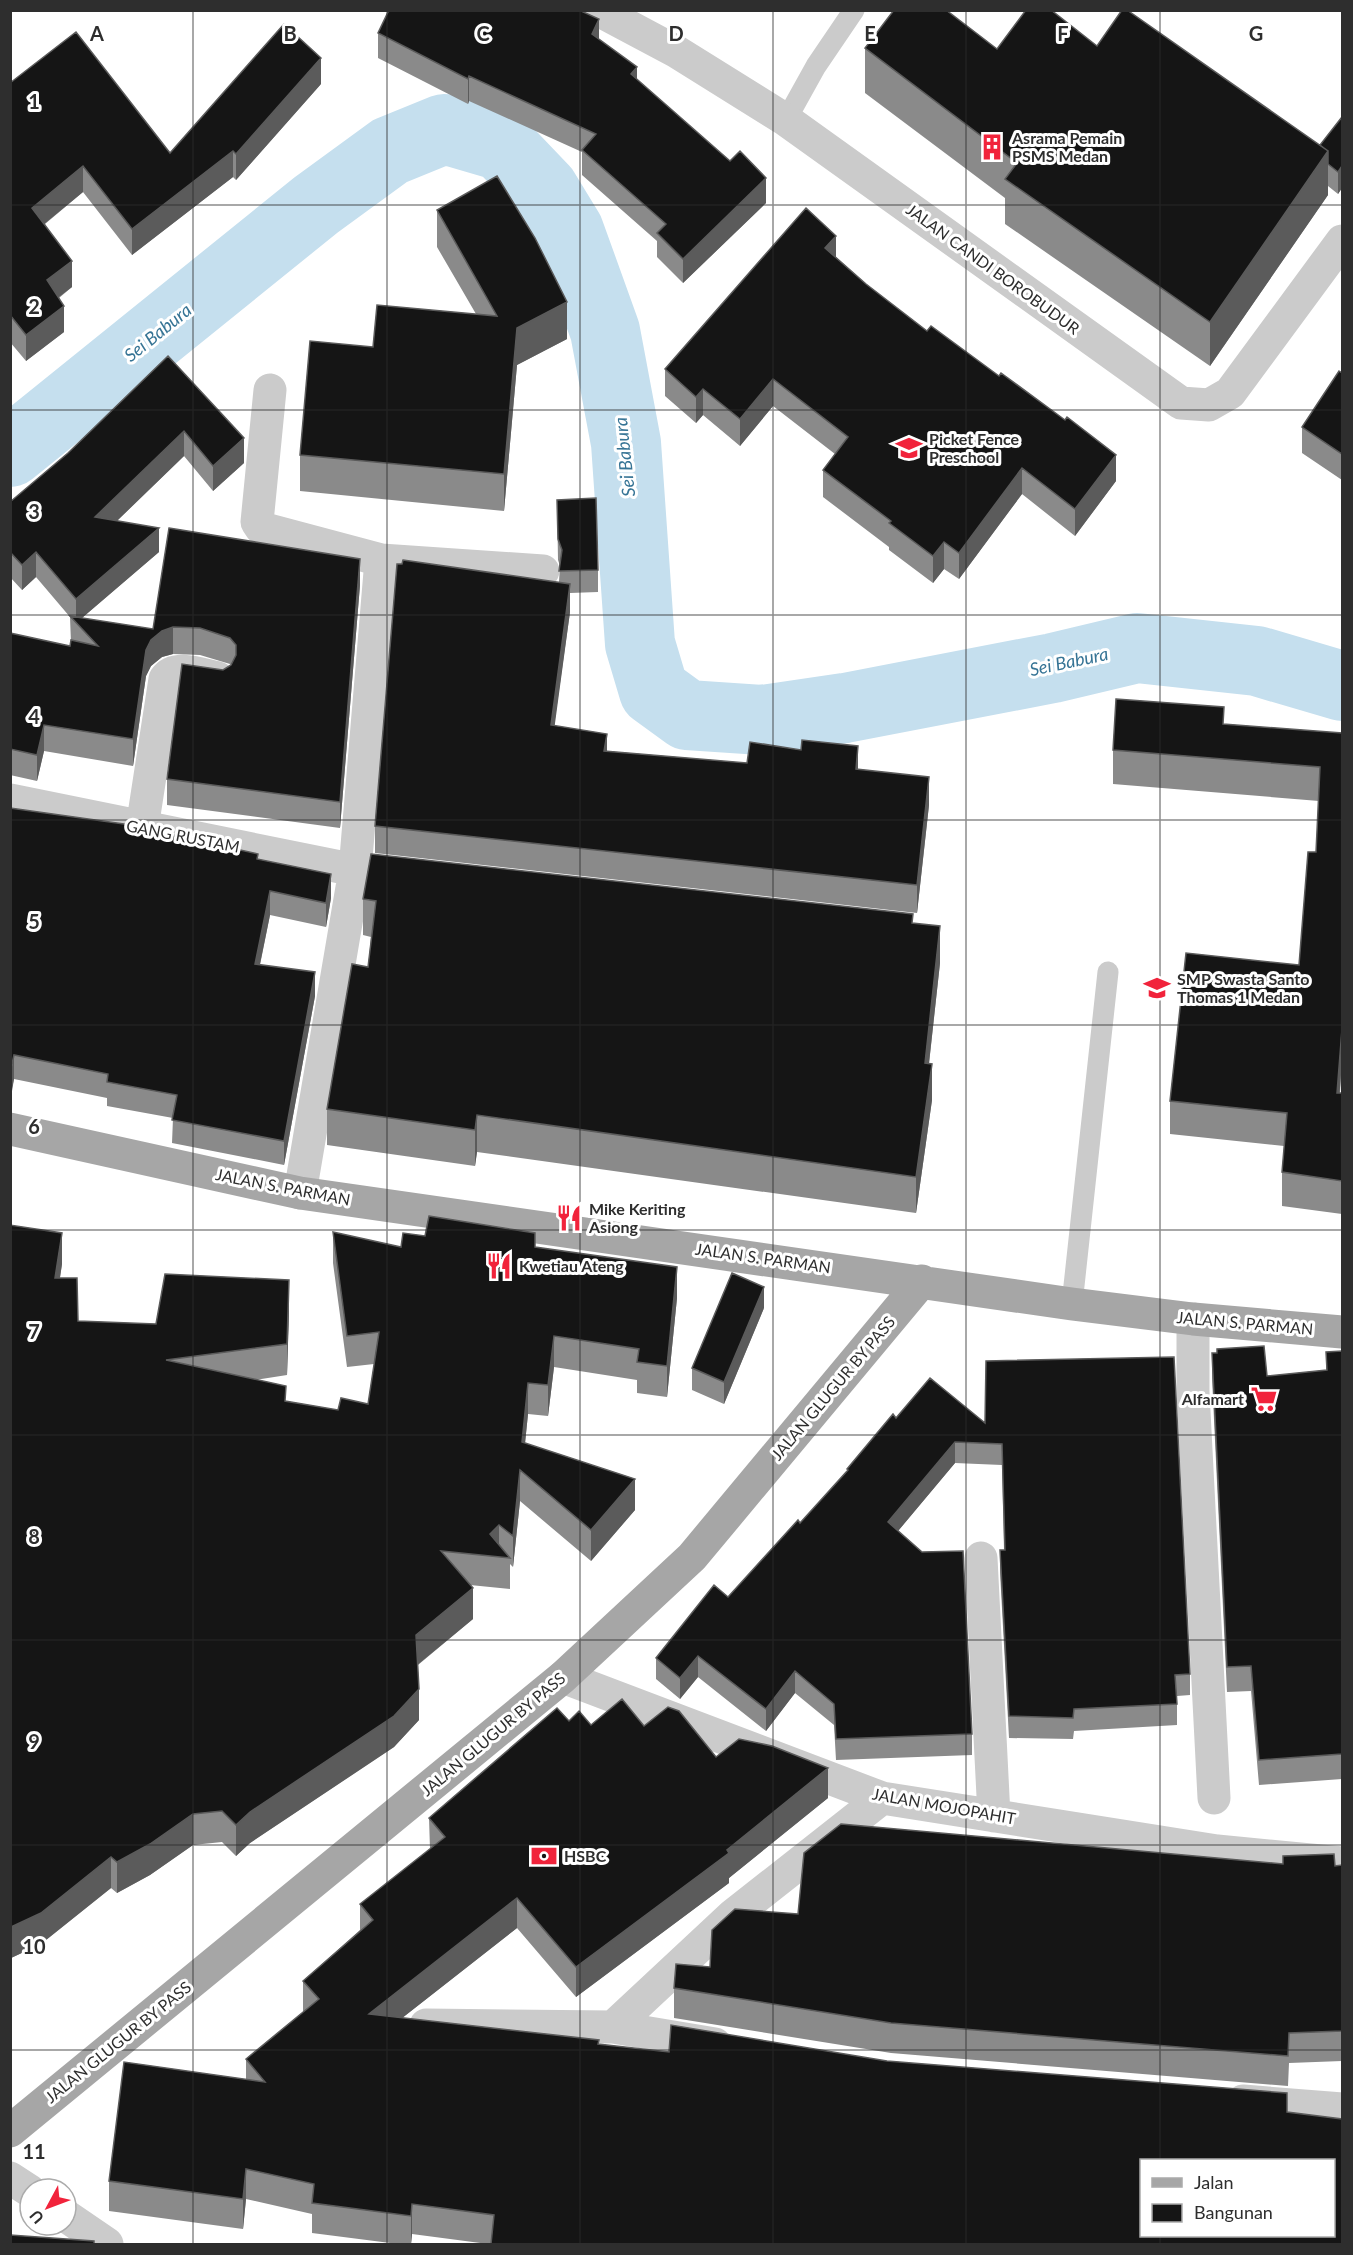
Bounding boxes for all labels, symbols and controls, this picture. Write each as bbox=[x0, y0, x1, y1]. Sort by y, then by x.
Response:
text: A bbox=[89, 21, 104, 45]
text: B bbox=[283, 21, 297, 45]
text: C bbox=[476, 21, 490, 45]
text: D bbox=[668, 21, 684, 45]
text: E bbox=[864, 21, 876, 45]
text: F bbox=[1057, 21, 1069, 45]
text: G bbox=[1249, 21, 1263, 45]
text: 1 bbox=[28, 89, 40, 113]
place label: Asrama Pemain PSMS Medan bbox=[1011, 128, 1122, 165]
building icon: Asrama Pemain PSMS Medan bbox=[977, 132, 1007, 162]
street label: JALAN CANDI BOROBUDUR bbox=[903, 199, 1084, 338]
text: 2 bbox=[28, 294, 40, 318]
water label: Sei Babura bbox=[119, 299, 195, 366]
water label: Sei Babura bbox=[609, 416, 639, 498]
place label: Picket Fence Preschool bbox=[929, 429, 1020, 466]
school or university icon: Picket Fence Preschool bbox=[894, 433, 924, 463]
text: 3 bbox=[28, 499, 40, 523]
water label: Sei Babura bbox=[1027, 642, 1110, 680]
text: 4 bbox=[28, 704, 40, 728]
street label: GANG RUSTAM bbox=[125, 815, 241, 856]
text: 5 bbox=[28, 909, 40, 933]
place label: SMP Swasta Santo Thomas 1 Medan bbox=[1177, 969, 1309, 1006]
school or university icon: SMP Swasta Santo Thomas 1 Medan bbox=[1142, 973, 1172, 1003]
text: 6 bbox=[28, 1114, 40, 1138]
street label: JALAN S. PARMAN bbox=[214, 1164, 352, 1209]
place label: Mike Keriting Asiong bbox=[588, 1199, 686, 1236]
restaurant icon: Mike Keriting Asiong bbox=[554, 1203, 584, 1233]
street label: JALAN S. PARMAN bbox=[694, 1239, 832, 1276]
restaurant icon: Kwetiau Ateng bbox=[484, 1251, 514, 1281]
place label: Kwetiau Ateng bbox=[519, 1256, 624, 1275]
street label: JALAN S. PARMAN bbox=[1176, 1307, 1314, 1338]
street label: JALAN GLUGUR BY PASS bbox=[767, 1312, 898, 1464]
text: 7 bbox=[28, 1319, 40, 1343]
supermarket icon: Alfamart bbox=[1249, 1384, 1279, 1414]
place label: Alfamart bbox=[1181, 1389, 1244, 1408]
text: 8 bbox=[28, 1524, 40, 1548]
street label: JALAN GLUGUR BY PASS bbox=[417, 1668, 569, 1799]
text: 9 bbox=[28, 1729, 40, 1753]
street label: JALAN MOJOPAHIT bbox=[871, 1784, 1018, 1828]
bank icon: HSBC bbox=[529, 1841, 559, 1871]
place label: HSBC bbox=[564, 1846, 607, 1865]
text: 10 bbox=[22, 1934, 46, 1958]
street label: JALAN GLUGUR BY PASS bbox=[41, 1977, 194, 2106]
text: 11 bbox=[22, 2139, 46, 2163]
legend bbox=[1140, 2159, 1335, 2237]
text: Jalan bbox=[1194, 2171, 1233, 2193]
north arrow bbox=[18, 2177, 78, 2237]
text: Bangunan bbox=[1194, 2201, 1273, 2223]
text: U bbox=[25, 2206, 47, 2228]

